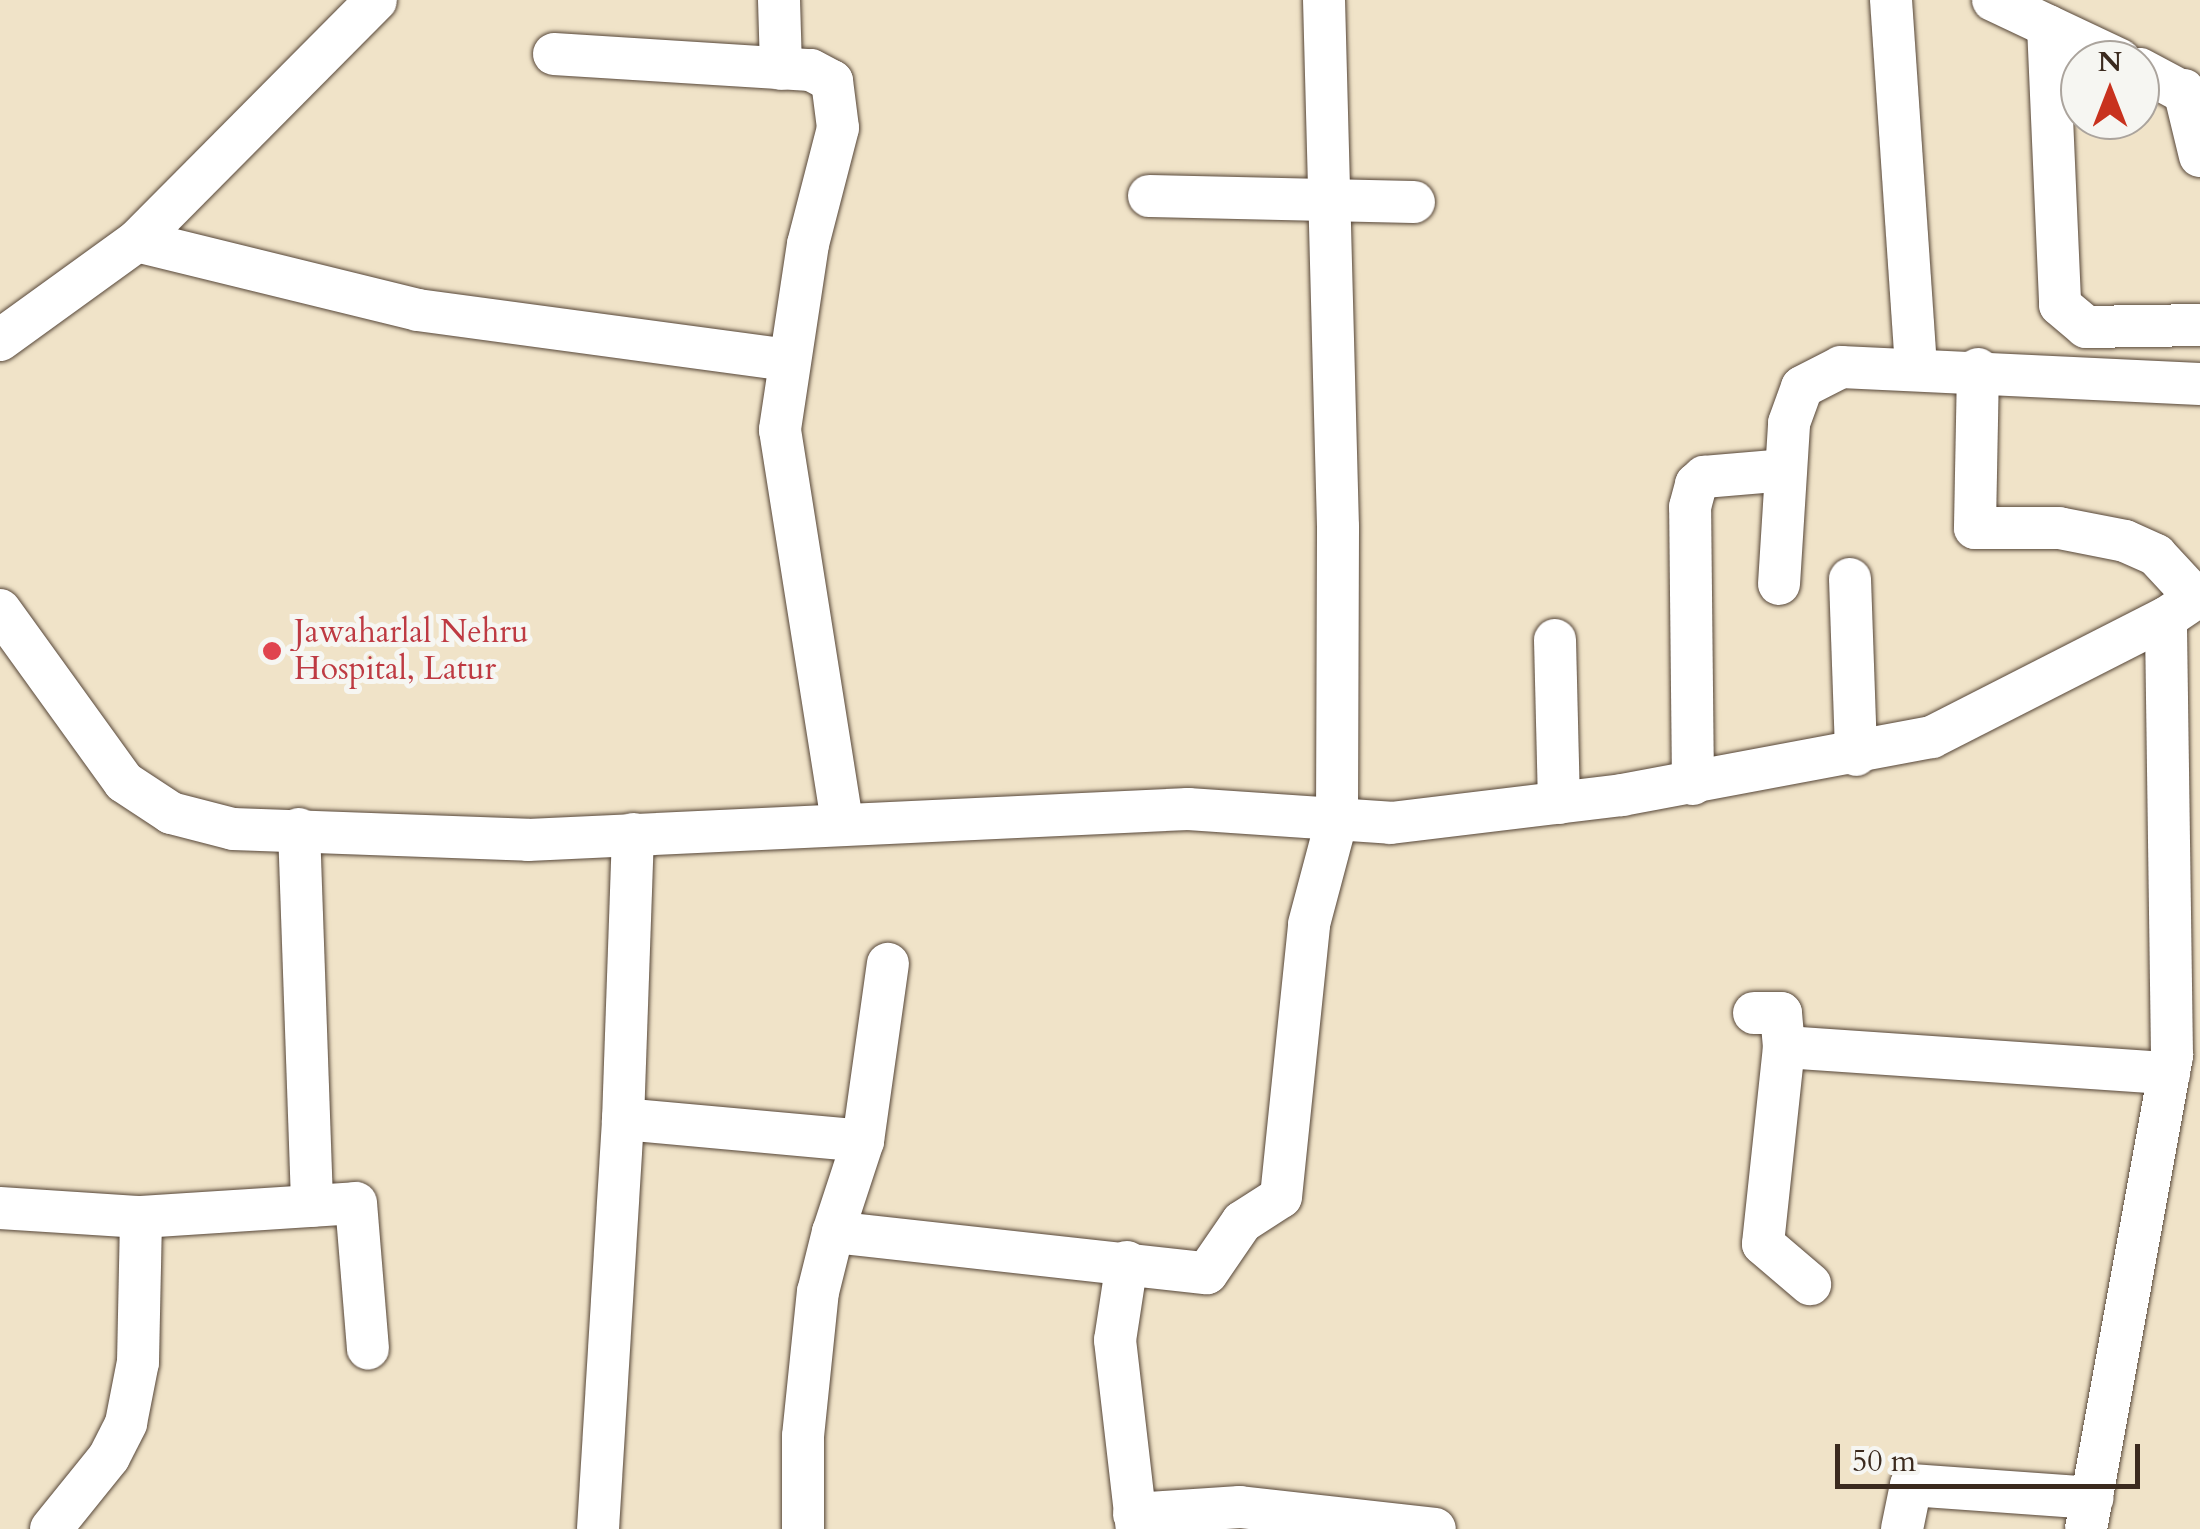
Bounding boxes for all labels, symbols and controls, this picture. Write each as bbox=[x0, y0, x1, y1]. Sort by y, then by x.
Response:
north arrow bbox=[2060, 40, 2160, 140]
text: N bbox=[2098, 43, 2122, 81]
place label: Jawaharlal Nehru Hospital, Latur bbox=[294, 614, 529, 689]
marker: Jawaharlal Nehru Hospital, Latur bbox=[259, 638, 285, 664]
scale bar bbox=[1840, 1424, 2145, 1486]
text: 50 m bbox=[1852, 1441, 1916, 1482]

